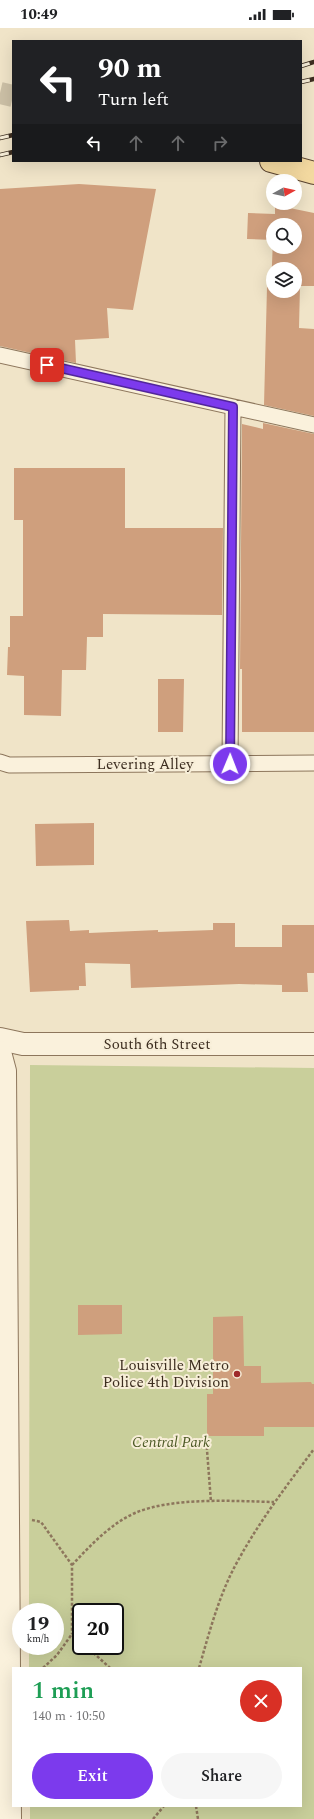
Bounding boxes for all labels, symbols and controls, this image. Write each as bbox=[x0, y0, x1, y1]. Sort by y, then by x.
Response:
text: 10:49 bbox=[20, 3, 58, 26]
text: 90 m bbox=[98, 47, 162, 90]
icon: left bbox=[32, 56, 84, 108]
text: Turn left bbox=[98, 86, 169, 113]
icon: left bbox=[83, 132, 105, 154]
icon: ahead bbox=[125, 132, 147, 154]
icon: ahead bbox=[167, 132, 189, 154]
icon: right bbox=[209, 132, 231, 154]
north arrow bbox=[266, 174, 302, 210]
map controls bbox=[266, 174, 302, 298]
button: search bbox=[266, 218, 302, 254]
button: layers bbox=[266, 262, 302, 298]
pin bbox=[30, 348, 64, 382]
icon: arrive bbox=[36, 354, 58, 376]
position arrow bbox=[209, 743, 251, 785]
street label: Levering Alley bbox=[97, 753, 194, 776]
street label: South 6th Street bbox=[103, 1033, 211, 1056]
place label: Louisville Metro Police 4th Division bbox=[103, 1354, 229, 1394]
marker: Louisville Metro Police 4th Division bbox=[232, 1369, 242, 1379]
park label: Central Park bbox=[132, 1431, 210, 1454]
speed limit sign: 20 bbox=[72, 1603, 124, 1655]
text: 19 bbox=[27, 1609, 49, 1639]
text: km/h bbox=[27, 1631, 49, 1647]
text: 1 min bbox=[32, 1673, 94, 1709]
button: close bbox=[240, 1680, 282, 1722]
text: 140 m · 10:50 bbox=[32, 1706, 105, 1726]
button: Exit bbox=[32, 1753, 153, 1799]
button: Share bbox=[161, 1753, 282, 1799]

